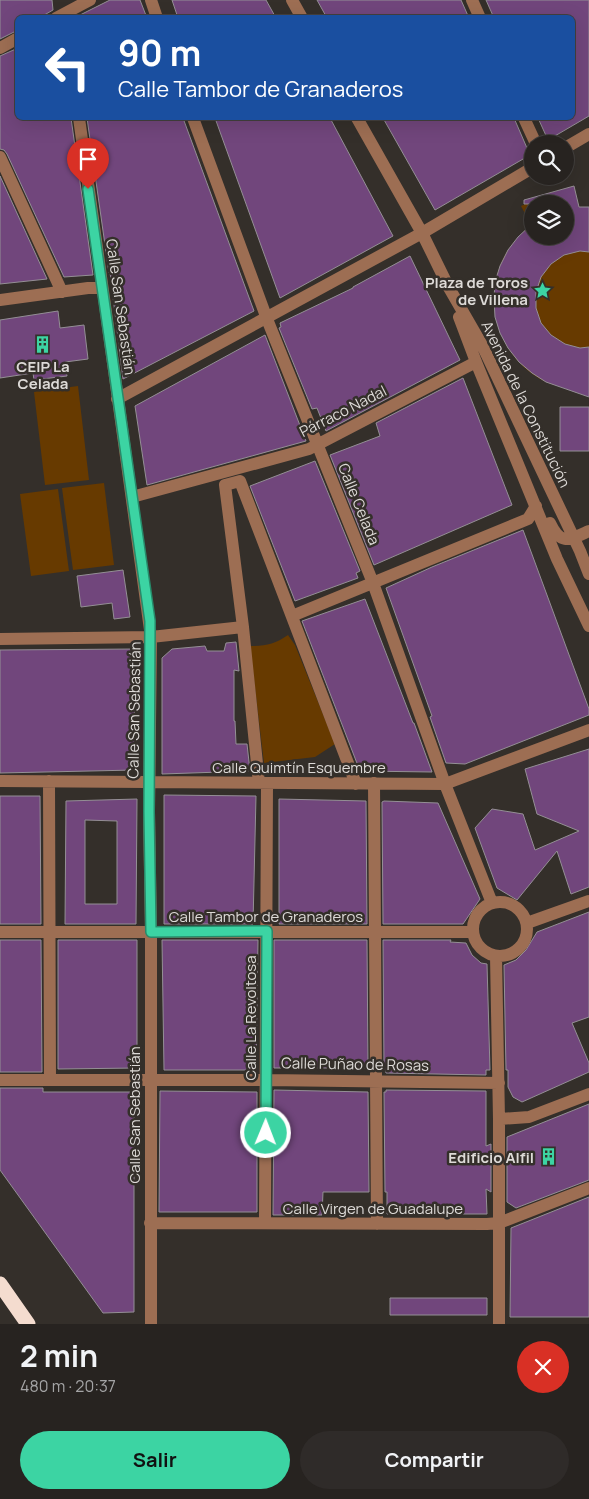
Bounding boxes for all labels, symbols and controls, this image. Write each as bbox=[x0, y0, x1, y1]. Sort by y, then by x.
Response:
text: 90 m bbox=[118, 29, 201, 77]
icon: left bbox=[35, 35, 100, 100]
text: Calle Tambor de Granaderos bbox=[118, 74, 403, 104]
map controls bbox=[524, 135, 574, 245]
button: search bbox=[524, 135, 574, 185]
pin bbox=[67, 138, 109, 189]
icon: arrive bbox=[74, 145, 102, 173]
button: layers bbox=[524, 195, 574, 245]
street label: Calle San Sebastián bbox=[101, 238, 141, 376]
place label: Plaza de Toros de Villena bbox=[425, 272, 528, 310]
place icon: Plaza de Toros de Villena bbox=[532, 281, 552, 301]
street label: Avenida de la Constitución bbox=[476, 317, 576, 491]
building icon: CEIP La Celada bbox=[33, 335, 53, 355]
place label: CEIP La Celada bbox=[16, 356, 70, 394]
street label: Párraco Nadal bbox=[296, 380, 390, 442]
street label: Calle Celada bbox=[333, 460, 385, 548]
street label: Calle San Sebastián bbox=[122, 641, 146, 779]
street label: Calle Quimtín Esquembre bbox=[212, 757, 386, 778]
street label: Calle Tambor de Granaderos bbox=[169, 906, 363, 927]
street label: Calle La Revoltosa bbox=[240, 955, 261, 1081]
street label: Calle San Sebastián bbox=[124, 1046, 145, 1184]
street label: Calle Puñao de Rosas bbox=[281, 1052, 429, 1076]
position arrow bbox=[239, 1106, 291, 1158]
place label: Edificio Alfil bbox=[448, 1147, 534, 1168]
building icon: Edificio Alfil bbox=[538, 1147, 558, 1167]
street label: Calle Virgen de Guadalupe bbox=[283, 1198, 463, 1219]
text: 2 min bbox=[20, 1335, 98, 1376]
button: close bbox=[517, 1341, 569, 1393]
text: 480 m · 20:37 bbox=[20, 1375, 116, 1397]
button: Salir bbox=[20, 1431, 290, 1489]
button: Compartir bbox=[300, 1431, 569, 1489]

